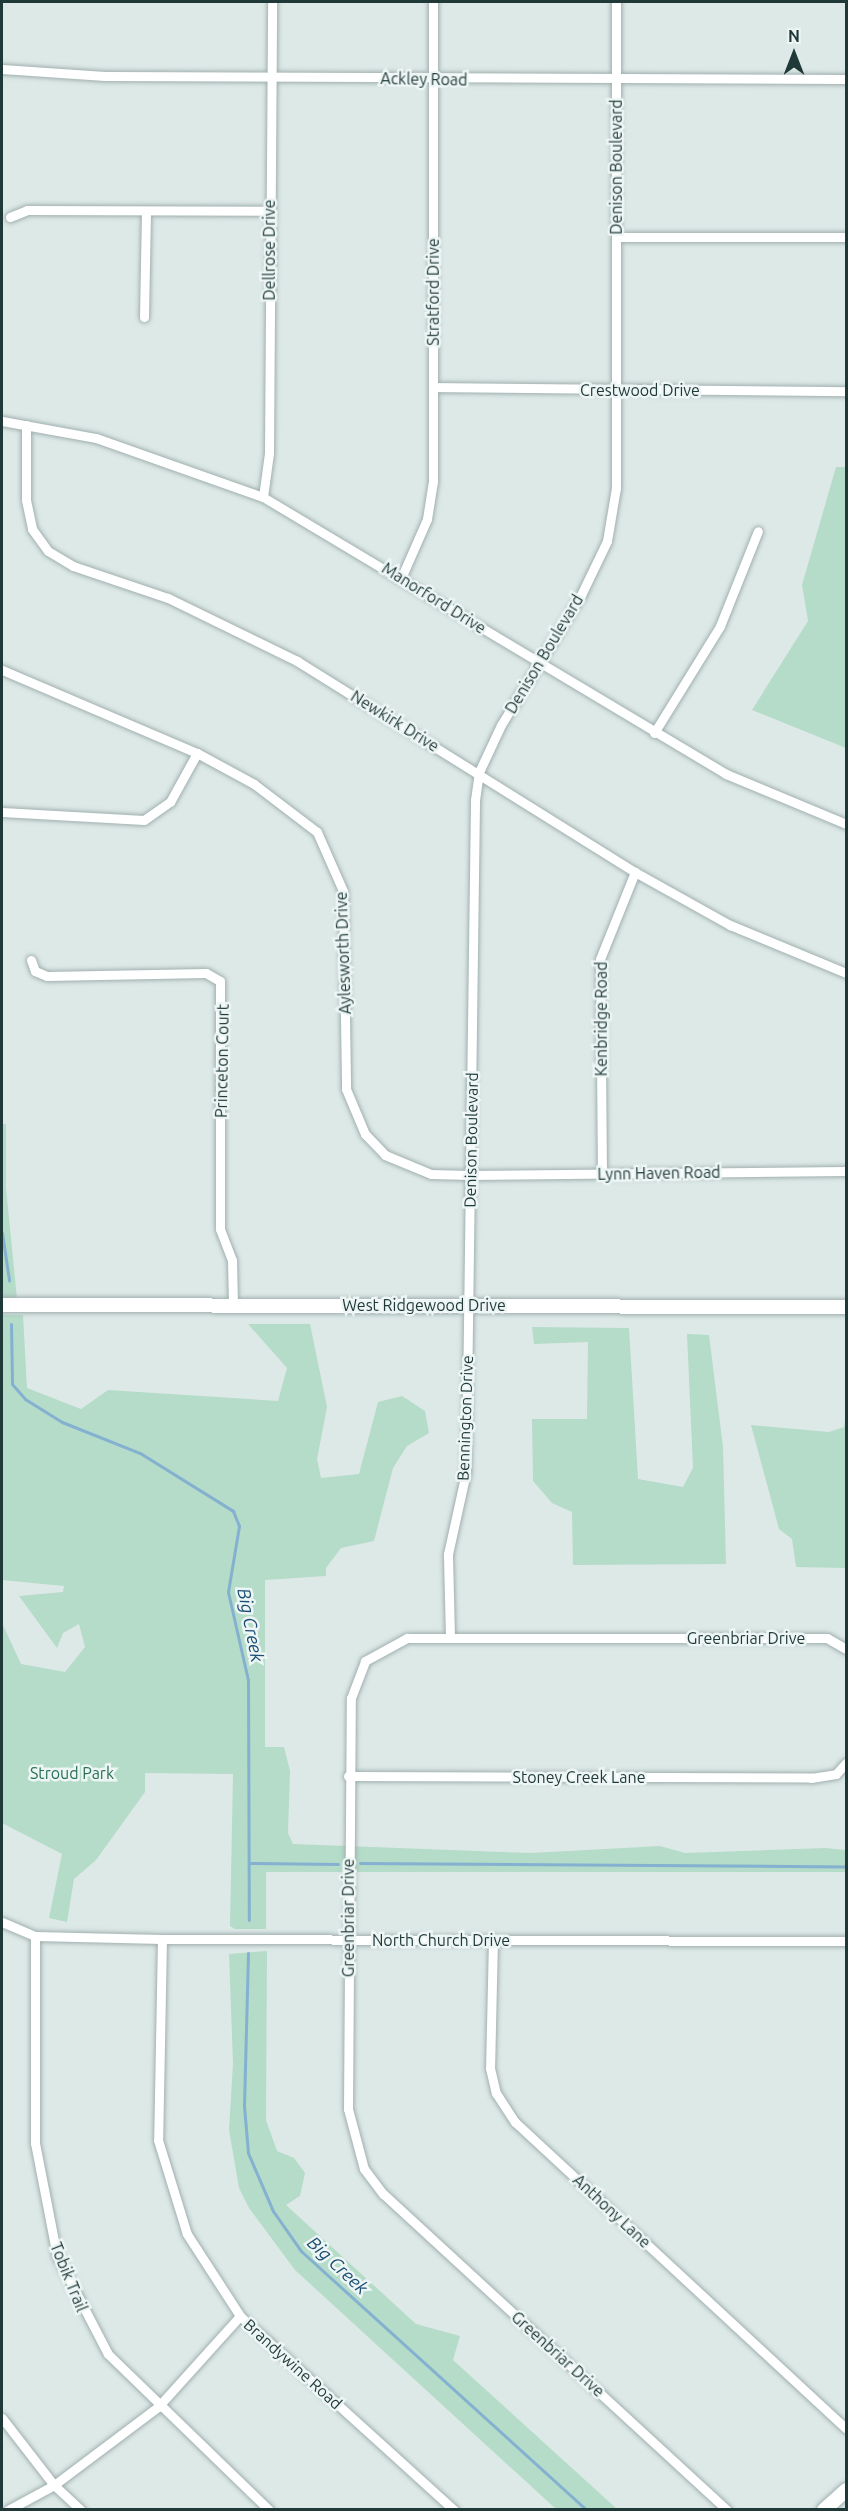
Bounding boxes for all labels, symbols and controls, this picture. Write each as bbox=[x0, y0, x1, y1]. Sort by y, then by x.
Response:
north arrow bbox=[764, 24, 824, 84]
text: N bbox=[788, 27, 800, 45]
street label: Ackley Road bbox=[380, 69, 468, 89]
street label: Denison Boulevard bbox=[606, 99, 626, 235]
street label: Dellrose Drive bbox=[259, 199, 279, 301]
street label: Stratford Drive bbox=[423, 238, 443, 346]
street label: Crestwood Drive bbox=[580, 380, 700, 400]
street label: Manorford Drive bbox=[378, 558, 490, 638]
street label: Denison Boulevard bbox=[501, 591, 587, 717]
street label: Newkirk Drive bbox=[347, 686, 443, 756]
street label: Aylesworth Drive bbox=[331, 891, 355, 1015]
street label: Kenbridge Road bbox=[591, 962, 611, 1076]
street label: Princeton Court bbox=[211, 1004, 233, 1118]
street label: Denison Boulevard bbox=[460, 1072, 482, 1208]
street label: Lynn Haven Road bbox=[597, 1162, 721, 1184]
street label: West Ridgewood Drive bbox=[342, 1295, 506, 1315]
street label: Bennington Drive bbox=[453, 1355, 477, 1481]
water label: Big Creek bbox=[233, 1586, 269, 1664]
street label: Greenbriar Drive bbox=[687, 1628, 805, 1648]
park label: Stroud Park bbox=[30, 1763, 114, 1783]
street label: Stoney Creek Lane bbox=[513, 1767, 645, 1787]
street label: Greenbriar Drive bbox=[338, 1859, 358, 1977]
street label: North Church Drive bbox=[372, 1930, 510, 1950]
street label: Anthony Lane bbox=[569, 2170, 655, 2252]
water label: Big Creek bbox=[303, 2232, 373, 2298]
street label: Tobik Trail bbox=[46, 2239, 92, 2315]
street label: Greenbriar Drive bbox=[508, 2307, 608, 2401]
street label: Brandywine Road bbox=[240, 2315, 346, 2413]

